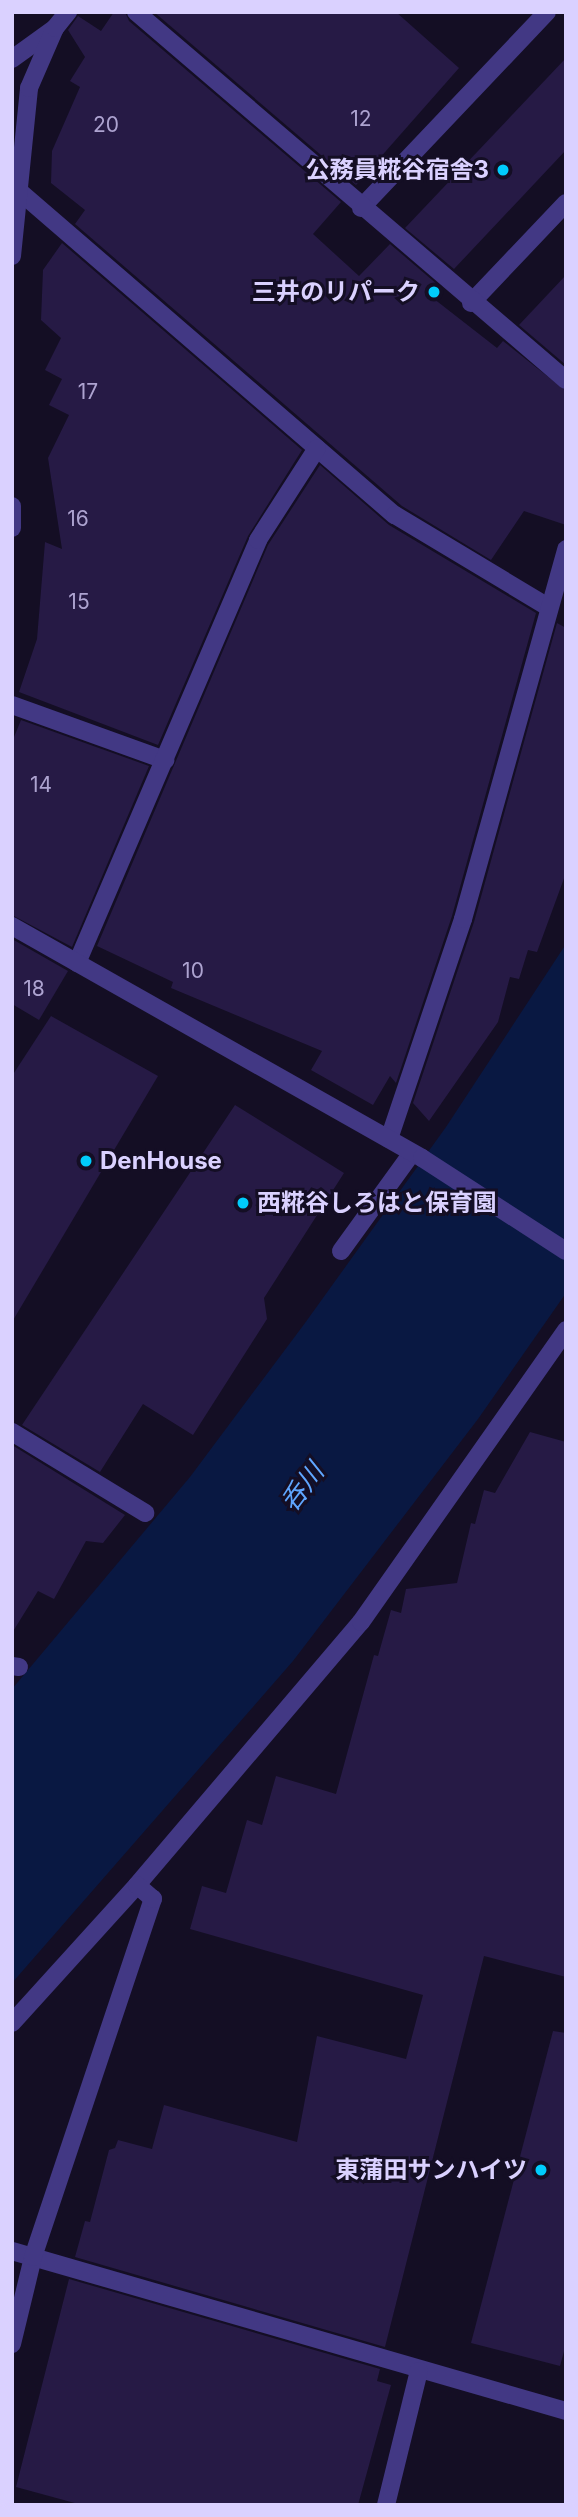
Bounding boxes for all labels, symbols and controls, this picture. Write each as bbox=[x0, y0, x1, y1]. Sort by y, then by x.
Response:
house number: 12 bbox=[350, 106, 372, 132]
house number: 20 bbox=[93, 112, 119, 138]
place label: 公務員糀谷宿舎3 bbox=[306, 156, 489, 184]
marker: 公務員糀谷宿舎3 bbox=[495, 162, 511, 178]
place label: 三井のリパーク bbox=[252, 278, 420, 306]
marker: 三井のリパーク bbox=[426, 284, 442, 300]
house number: 17 bbox=[78, 379, 98, 405]
house number: 16 bbox=[67, 506, 89, 532]
house number: 15 bbox=[68, 589, 90, 615]
house number: 14 bbox=[30, 772, 52, 798]
house number: 10 bbox=[182, 958, 204, 984]
house number: 18 bbox=[23, 976, 45, 1002]
place label: DenHouse bbox=[100, 1147, 222, 1175]
marker: DenHouse bbox=[78, 1153, 94, 1169]
place label: 西糀谷しろはと保育園 bbox=[257, 1189, 497, 1217]
marker: 西糀谷しろはと保育園 bbox=[235, 1195, 251, 1211]
water label: 呑川 bbox=[274, 1457, 330, 1517]
place label: 東蒲田サンハイツ bbox=[335, 2156, 527, 2184]
marker: 東蒲田サンハイツ bbox=[533, 2162, 549, 2178]

